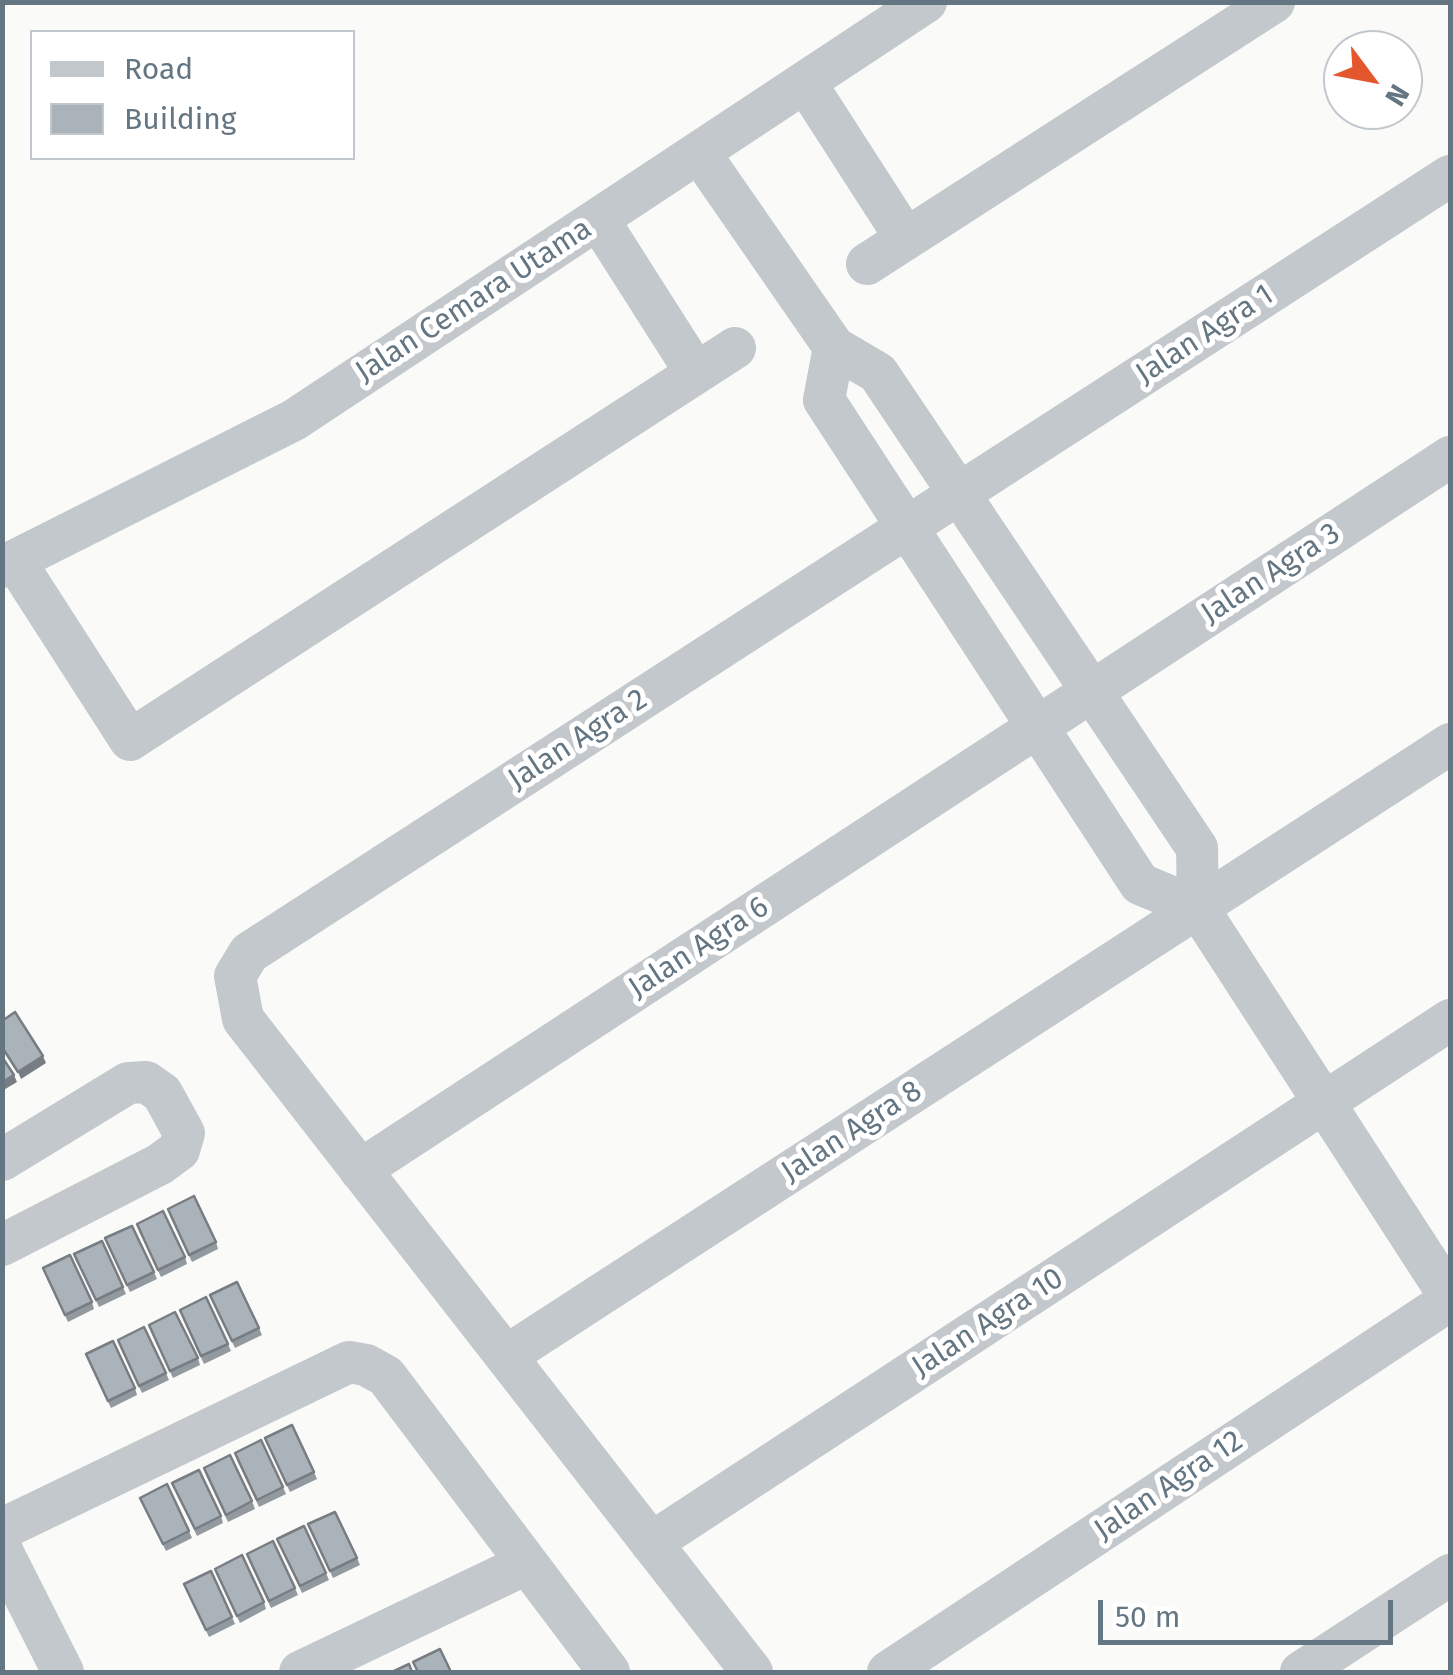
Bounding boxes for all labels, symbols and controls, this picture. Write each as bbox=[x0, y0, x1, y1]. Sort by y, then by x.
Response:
legend bbox=[30, 30, 355, 160]
north arrow bbox=[1323, 30, 1423, 130]
text: Road bbox=[124, 51, 193, 87]
text: N bbox=[1378, 78, 1416, 112]
text: Building bbox=[124, 101, 236, 137]
street label: Jalan Cemara Utama bbox=[349, 211, 599, 391]
street label: Jalan Agra 1 bbox=[1130, 277, 1280, 393]
street label: Jalan Agra 3 bbox=[1195, 516, 1347, 632]
street label: Jalan Agra 2 bbox=[502, 682, 654, 798]
street label: Jalan Agra 6 bbox=[622, 890, 776, 1006]
street label: Jalan Agra 8 bbox=[775, 1073, 929, 1191]
street label: Jalan Agra 10 bbox=[906, 1261, 1070, 1385]
street label: Jalan Agra 12 bbox=[1088, 1423, 1250, 1549]
scale bar bbox=[1103, 1580, 1398, 1642]
text: 50 m bbox=[1115, 1599, 1180, 1635]

